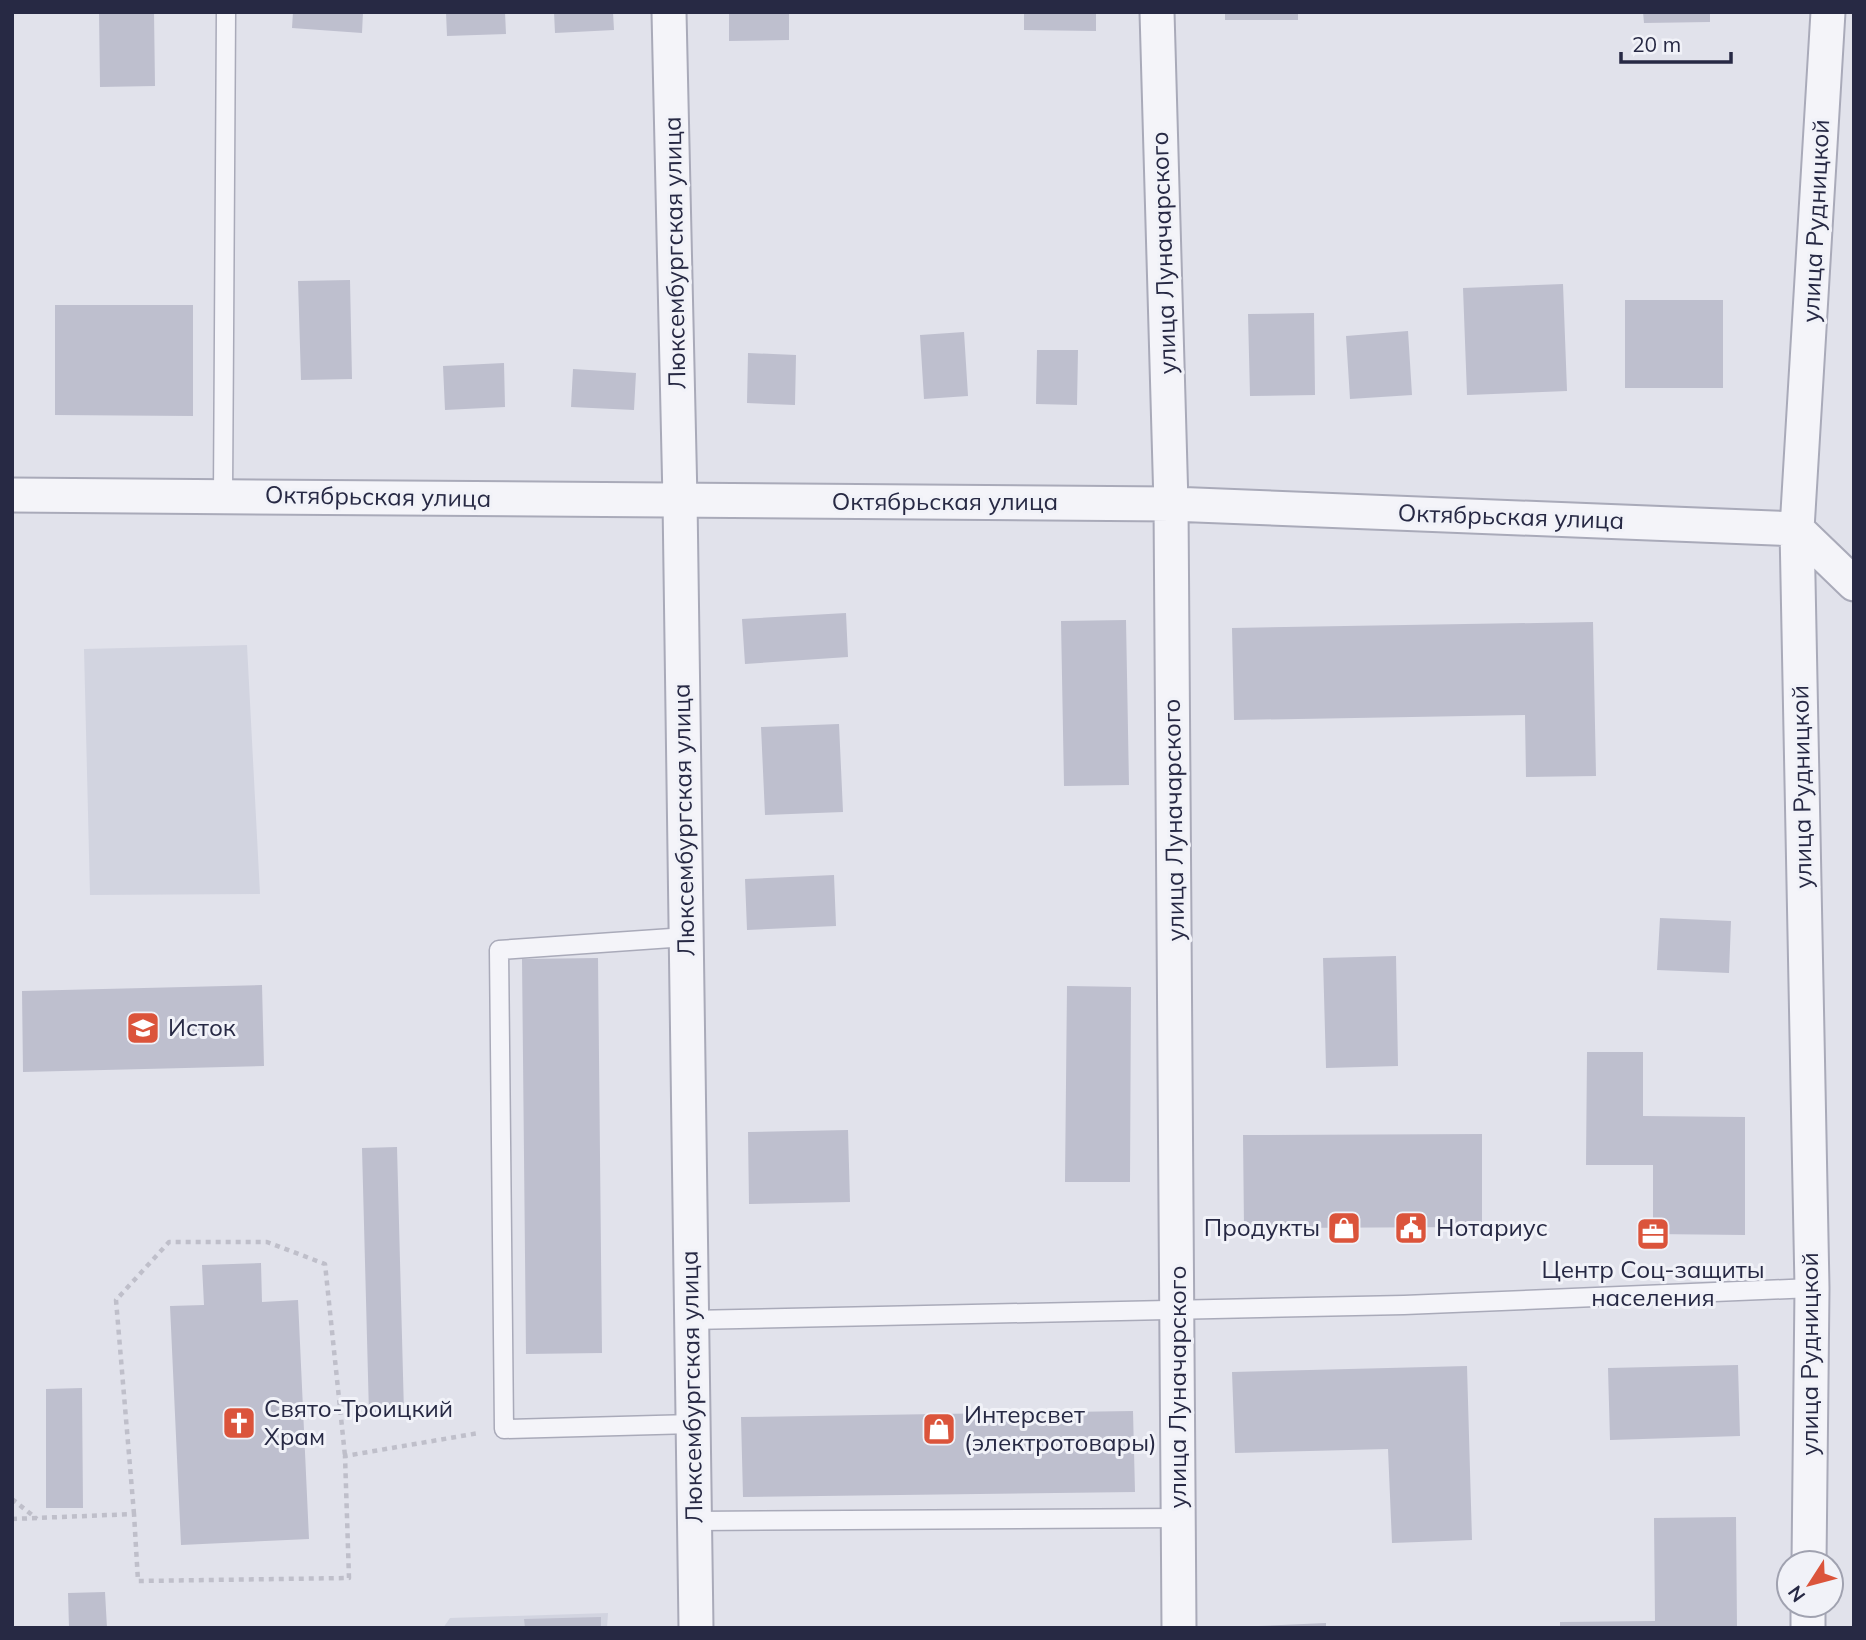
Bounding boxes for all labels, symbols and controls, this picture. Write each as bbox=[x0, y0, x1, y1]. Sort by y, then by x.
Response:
scale bar bbox=[1621, 21, 1731, 65]
text: 20 m bbox=[1632, 31, 1681, 57]
street label: Люксембургская улица bbox=[657, 116, 691, 390]
street label: улица Рудницкой bbox=[1795, 119, 1835, 323]
street label: улица Луначарского bbox=[1144, 131, 1182, 375]
street label: Октябрьская улица bbox=[265, 479, 491, 513]
street label: Октябрьская улица bbox=[832, 486, 1058, 516]
street label: Октябрьская улица bbox=[1397, 497, 1625, 535]
street label: Люксембургская улица bbox=[666, 683, 700, 957]
street label: улица Рудницкой bbox=[1784, 685, 1818, 889]
street label: улица Луначарского bbox=[1156, 698, 1190, 942]
school or university icon: Исток bbox=[124, 1009, 162, 1047]
place label: Исток bbox=[168, 1012, 236, 1042]
shop icon: Продукты bbox=[1325, 1209, 1363, 1247]
public building icon: Нотариус bbox=[1392, 1209, 1430, 1247]
place label: Продукты bbox=[1204, 1212, 1320, 1242]
place label: Нотариус bbox=[1436, 1212, 1548, 1242]
office icon: Центр Соц-защиты населения bbox=[1634, 1215, 1672, 1253]
street label: Люксембургская улица bbox=[674, 1250, 708, 1524]
street label: улица Рудницкой bbox=[1794, 1252, 1824, 1456]
place label: Центр Соц-защиты населения bbox=[1541, 1254, 1765, 1312]
street label: улица Луначарского bbox=[1162, 1266, 1192, 1508]
place label: Свято-Троицкий Храм bbox=[264, 1393, 453, 1451]
place label: Интерсвет (электротовары) bbox=[964, 1399, 1157, 1457]
church icon: Свято-Троицкий Храм bbox=[220, 1404, 258, 1442]
shop icon: Интерсвет (электротовары) bbox=[920, 1410, 958, 1448]
north arrow bbox=[1775, 1549, 1845, 1619]
text: N bbox=[1782, 1581, 1810, 1607]

